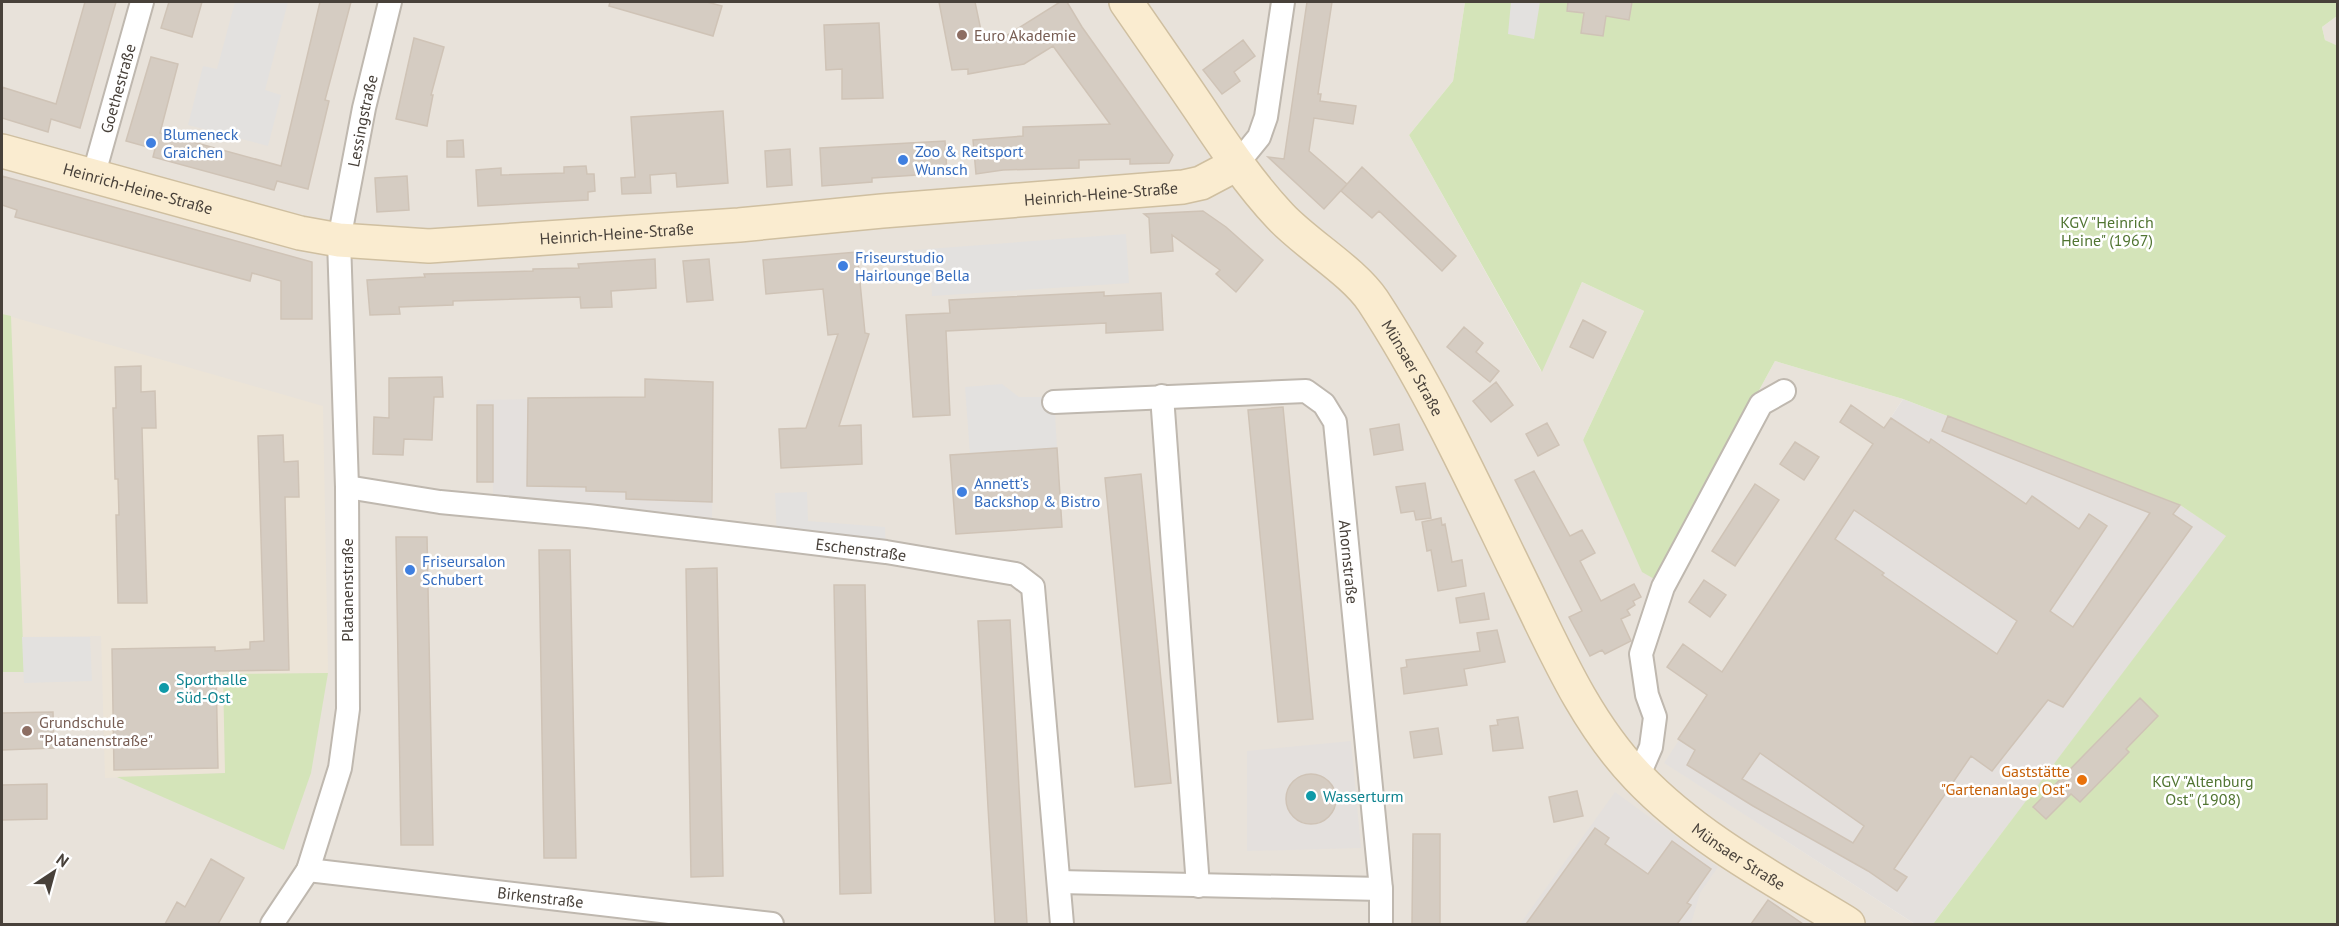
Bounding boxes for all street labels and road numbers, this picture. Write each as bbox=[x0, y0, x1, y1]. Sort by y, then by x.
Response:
street label: Goethestraße bbox=[96, 41, 140, 135]
street label: Lessingstraße bbox=[343, 73, 382, 169]
street label: Heinrich-Heine-Straße bbox=[61, 158, 215, 219]
street label: Heinrich-Heine-Straße bbox=[1023, 177, 1179, 210]
street label: Heinrich-Heine-Straße bbox=[539, 218, 694, 248]
street label: Münsaer Straße bbox=[1377, 316, 1448, 419]
street label: Ahornstraße bbox=[1335, 519, 1363, 605]
street label: Eschenstraße bbox=[815, 534, 908, 565]
street label: Platanenstraße bbox=[337, 538, 357, 642]
street label: Münsaer Straße bbox=[1688, 818, 1789, 894]
street label: Birkenstraße bbox=[496, 882, 585, 912]

